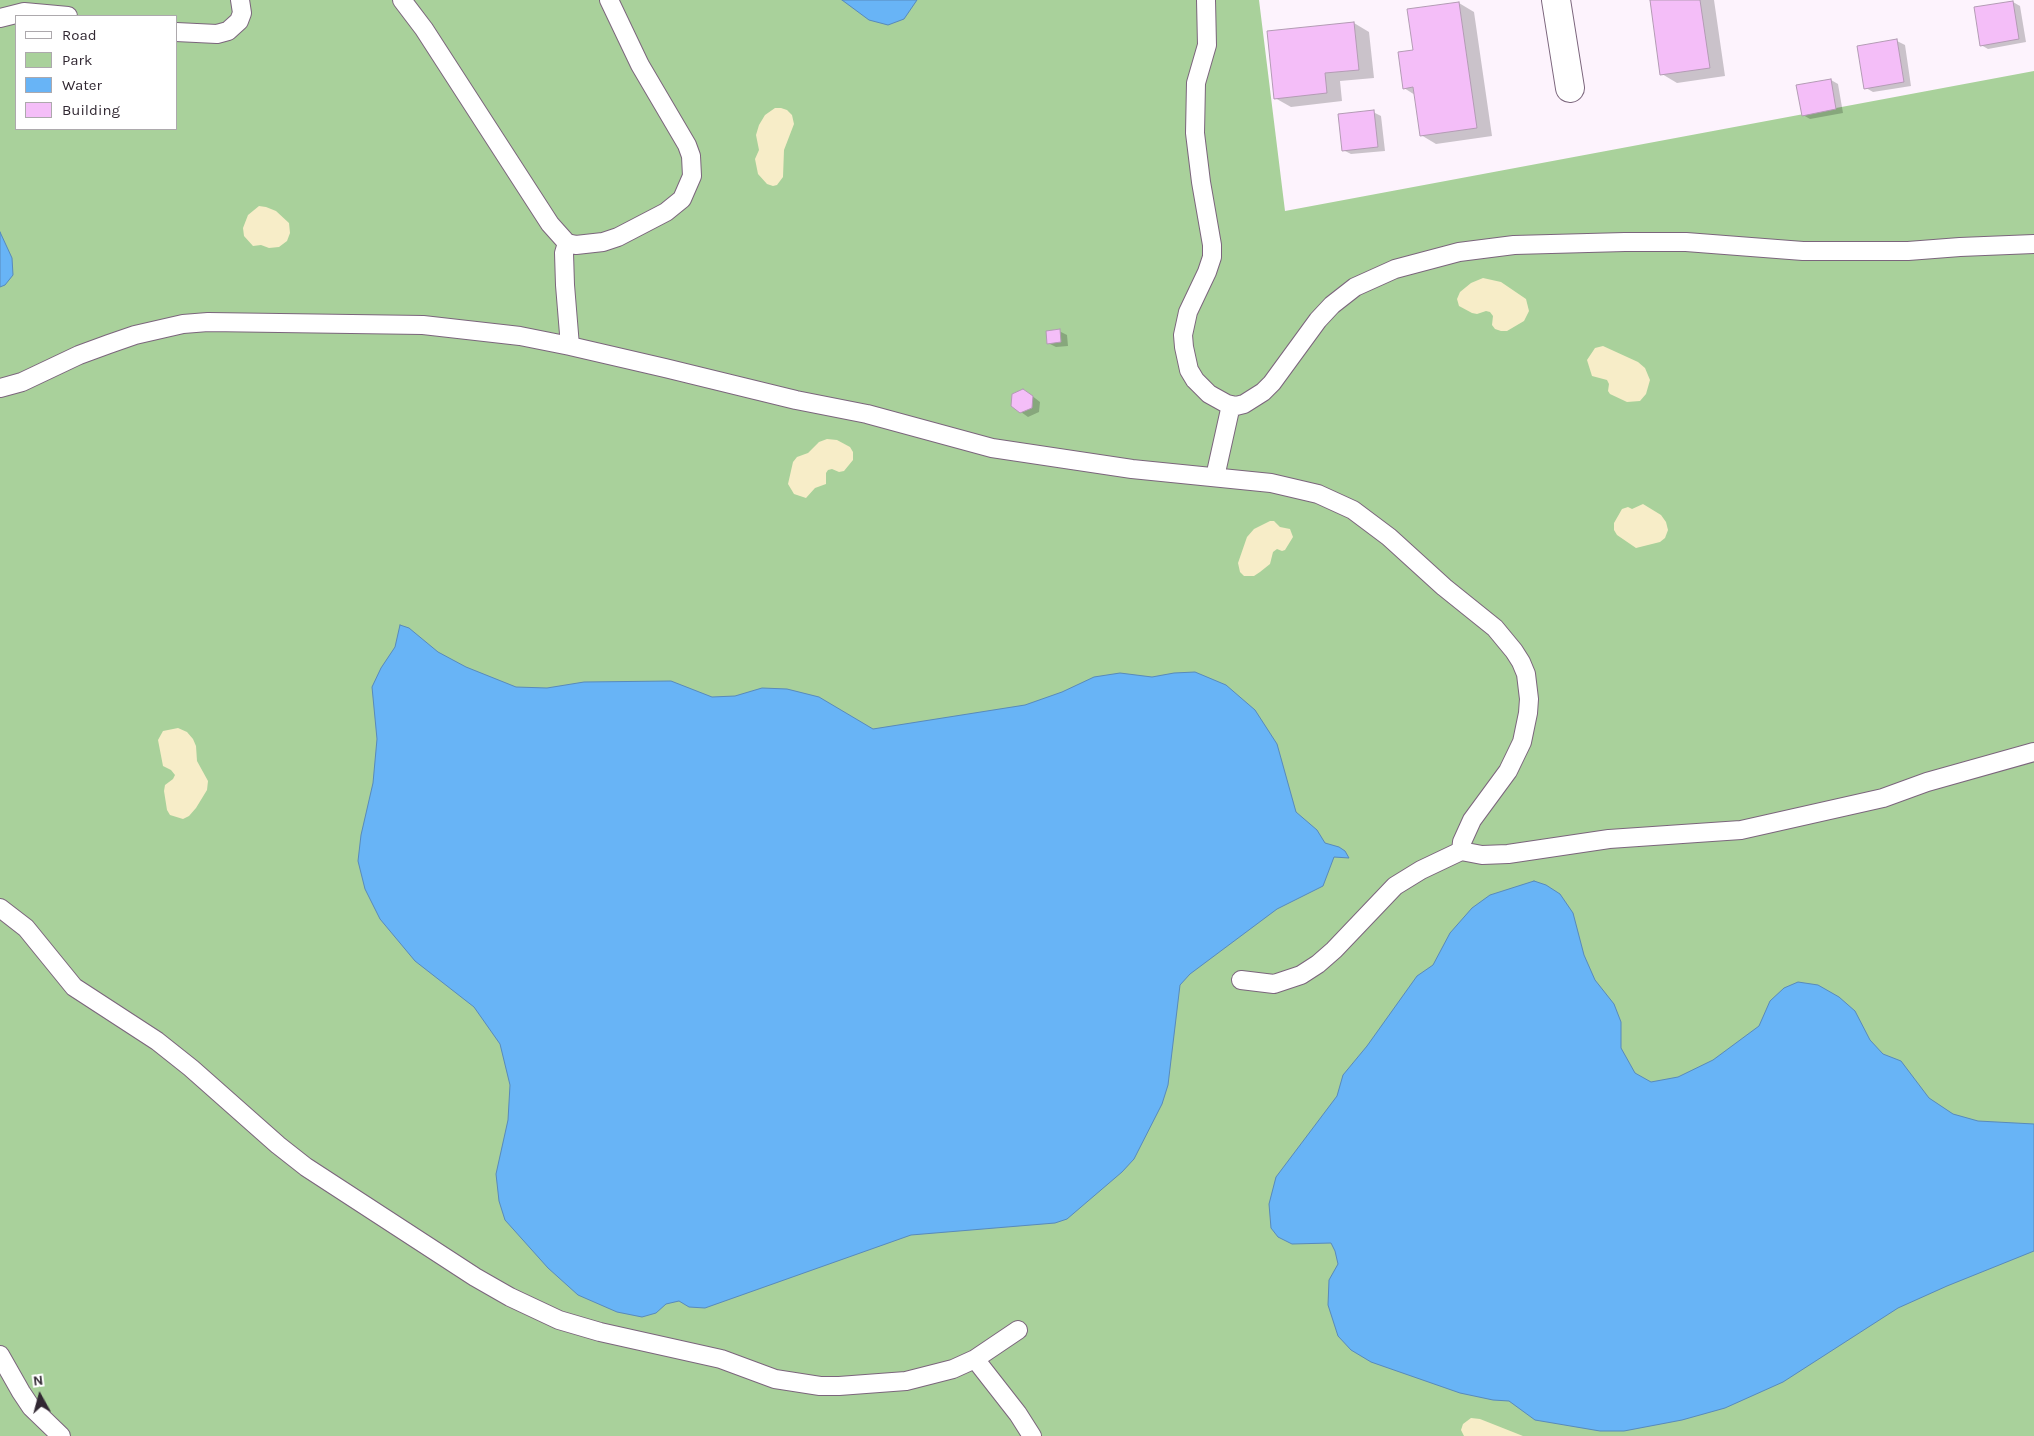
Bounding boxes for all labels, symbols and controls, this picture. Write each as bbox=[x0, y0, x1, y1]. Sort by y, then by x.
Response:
legend bbox=[15, 15, 178, 130]
text: Road bbox=[62, 26, 97, 44]
text: Park bbox=[62, 51, 92, 69]
text: Water bbox=[62, 76, 102, 94]
text: Building bbox=[62, 101, 120, 119]
north arrow bbox=[15, 1371, 65, 1421]
text: N bbox=[32, 1372, 44, 1390]

